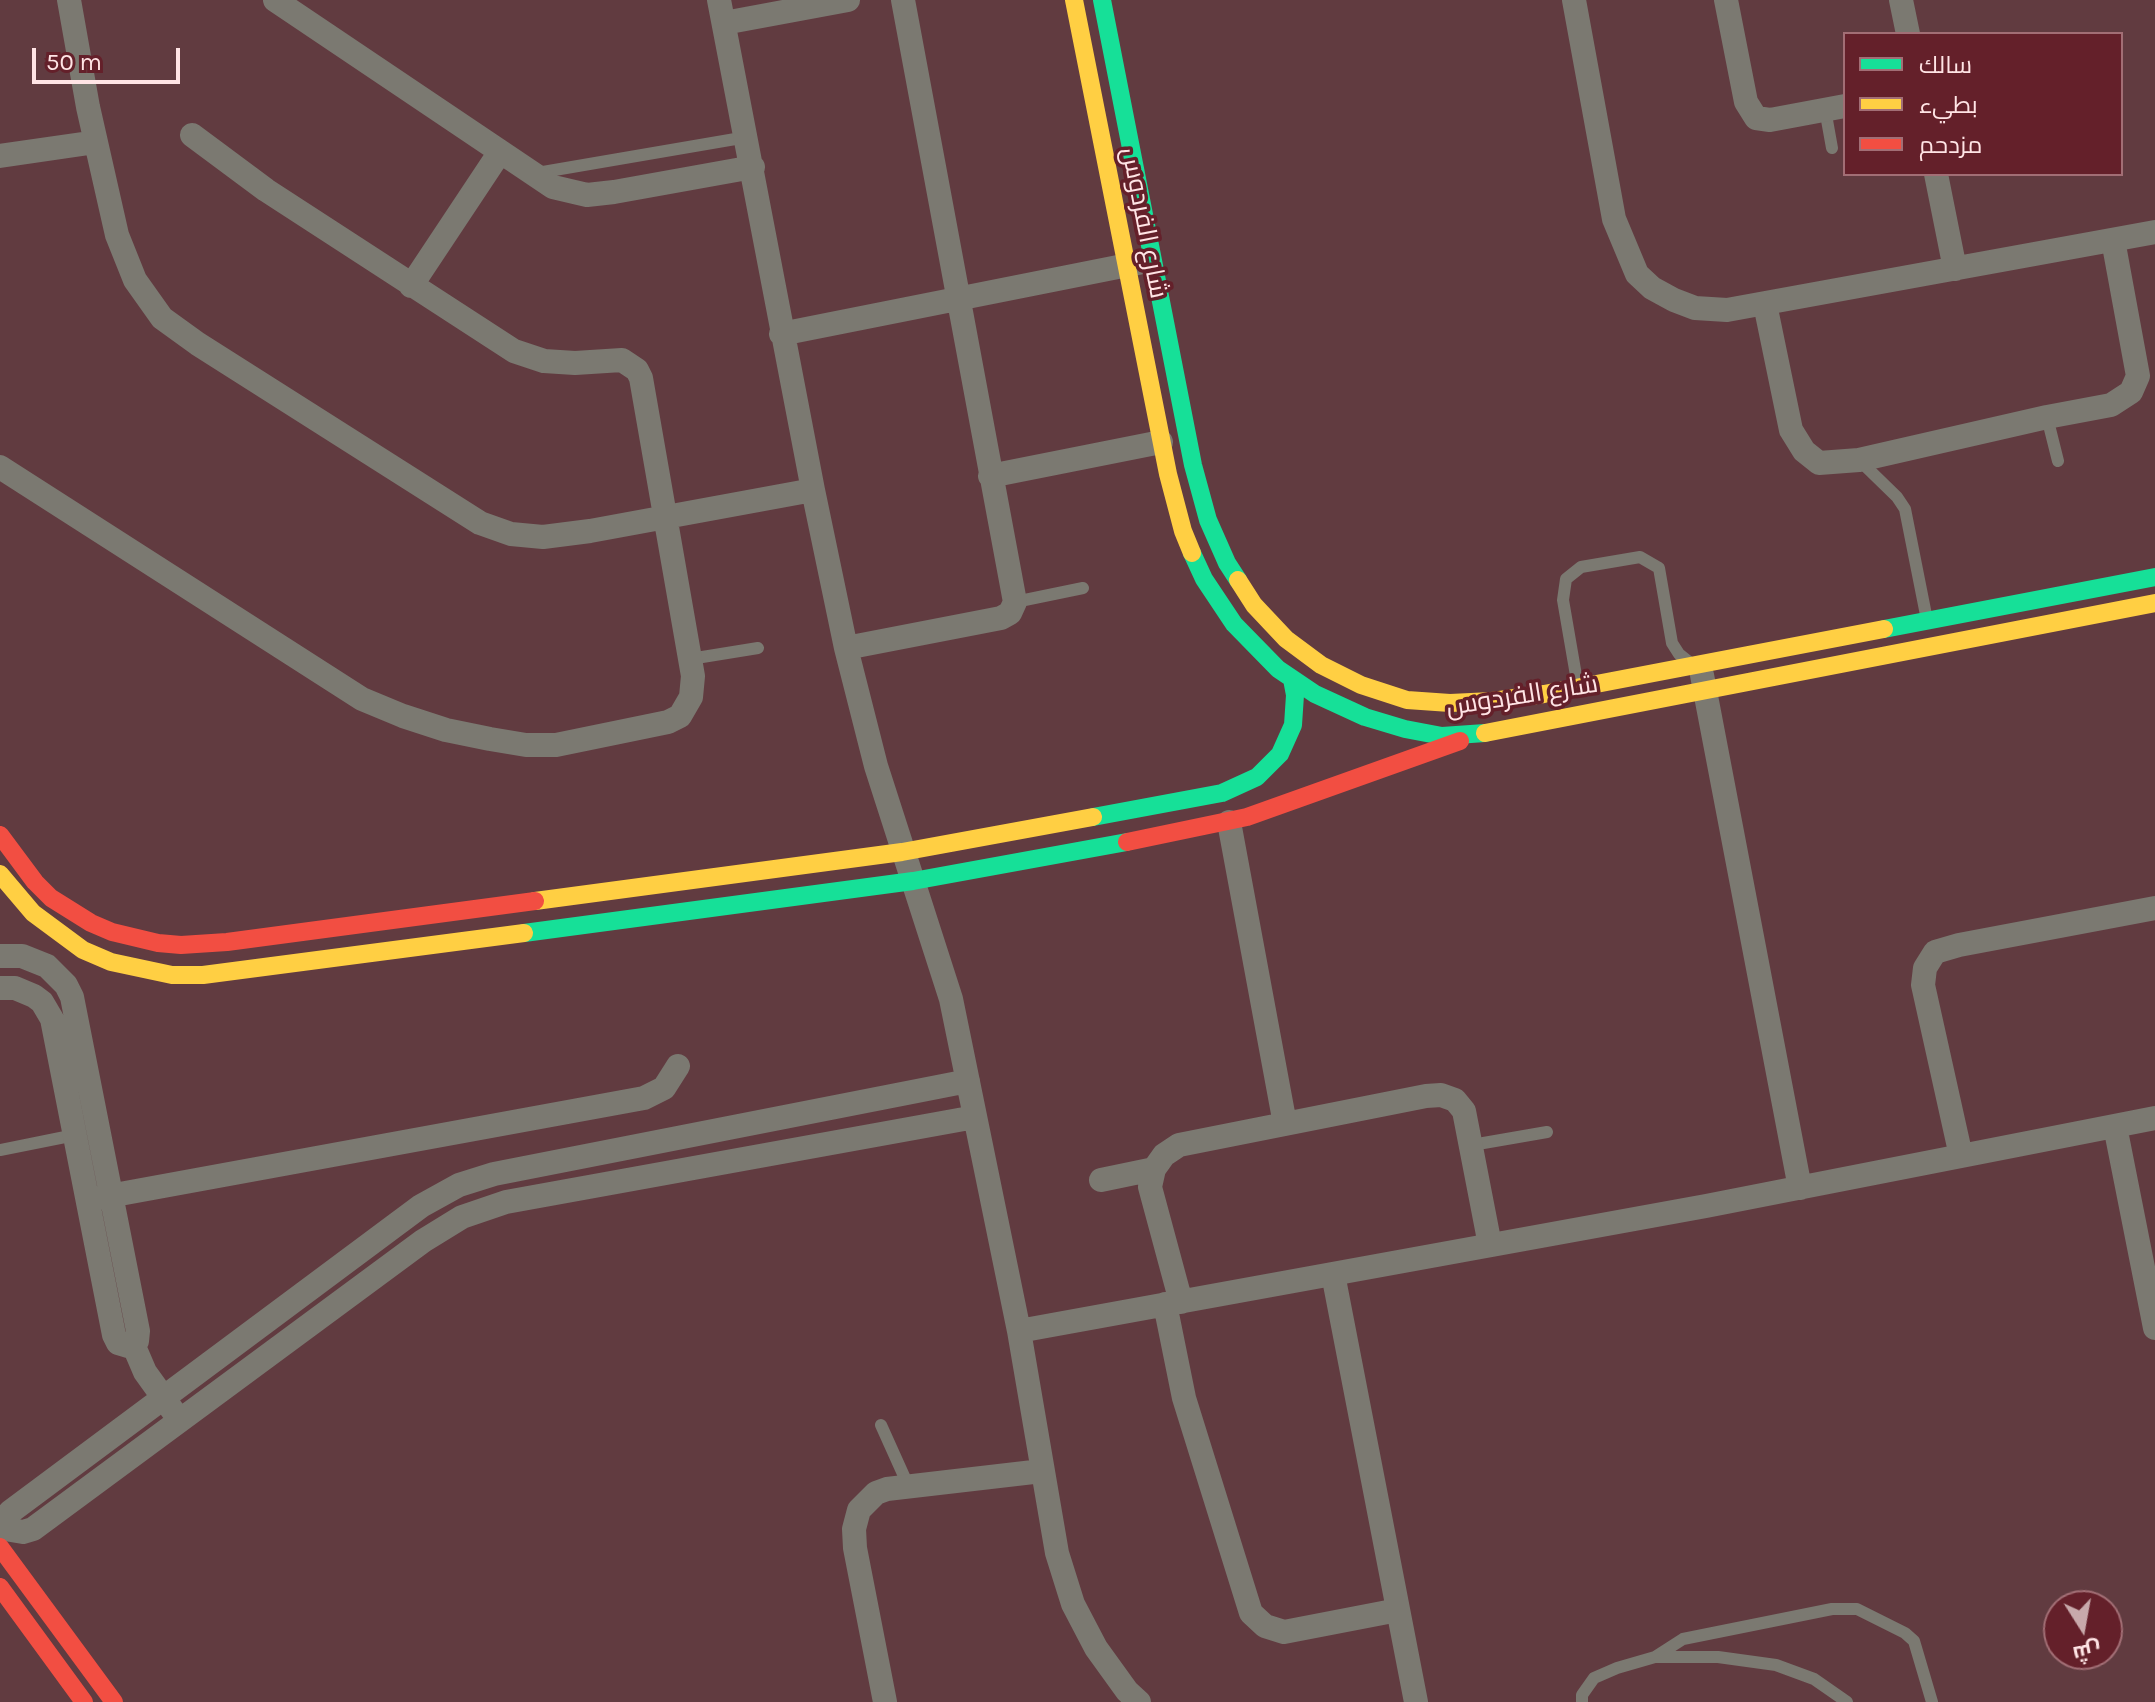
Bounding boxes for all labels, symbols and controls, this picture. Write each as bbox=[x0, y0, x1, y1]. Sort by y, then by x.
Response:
scale bar bbox=[36, 32, 184, 82]
legend bbox=[1843, 32, 2123, 176]
text: 50 m bbox=[46, 48, 102, 76]
text: سالك bbox=[1919, 51, 1972, 79]
text: بطيء bbox=[1919, 91, 1978, 119]
text: مزدحم bbox=[1919, 131, 1982, 159]
street label: شارع الفردوس bbox=[1114, 145, 1174, 301]
street label: شارع الفردوس bbox=[1444, 669, 1600, 723]
north arrow bbox=[2043, 1590, 2123, 1670]
text: ش bbox=[2071, 1636, 2104, 1667]

